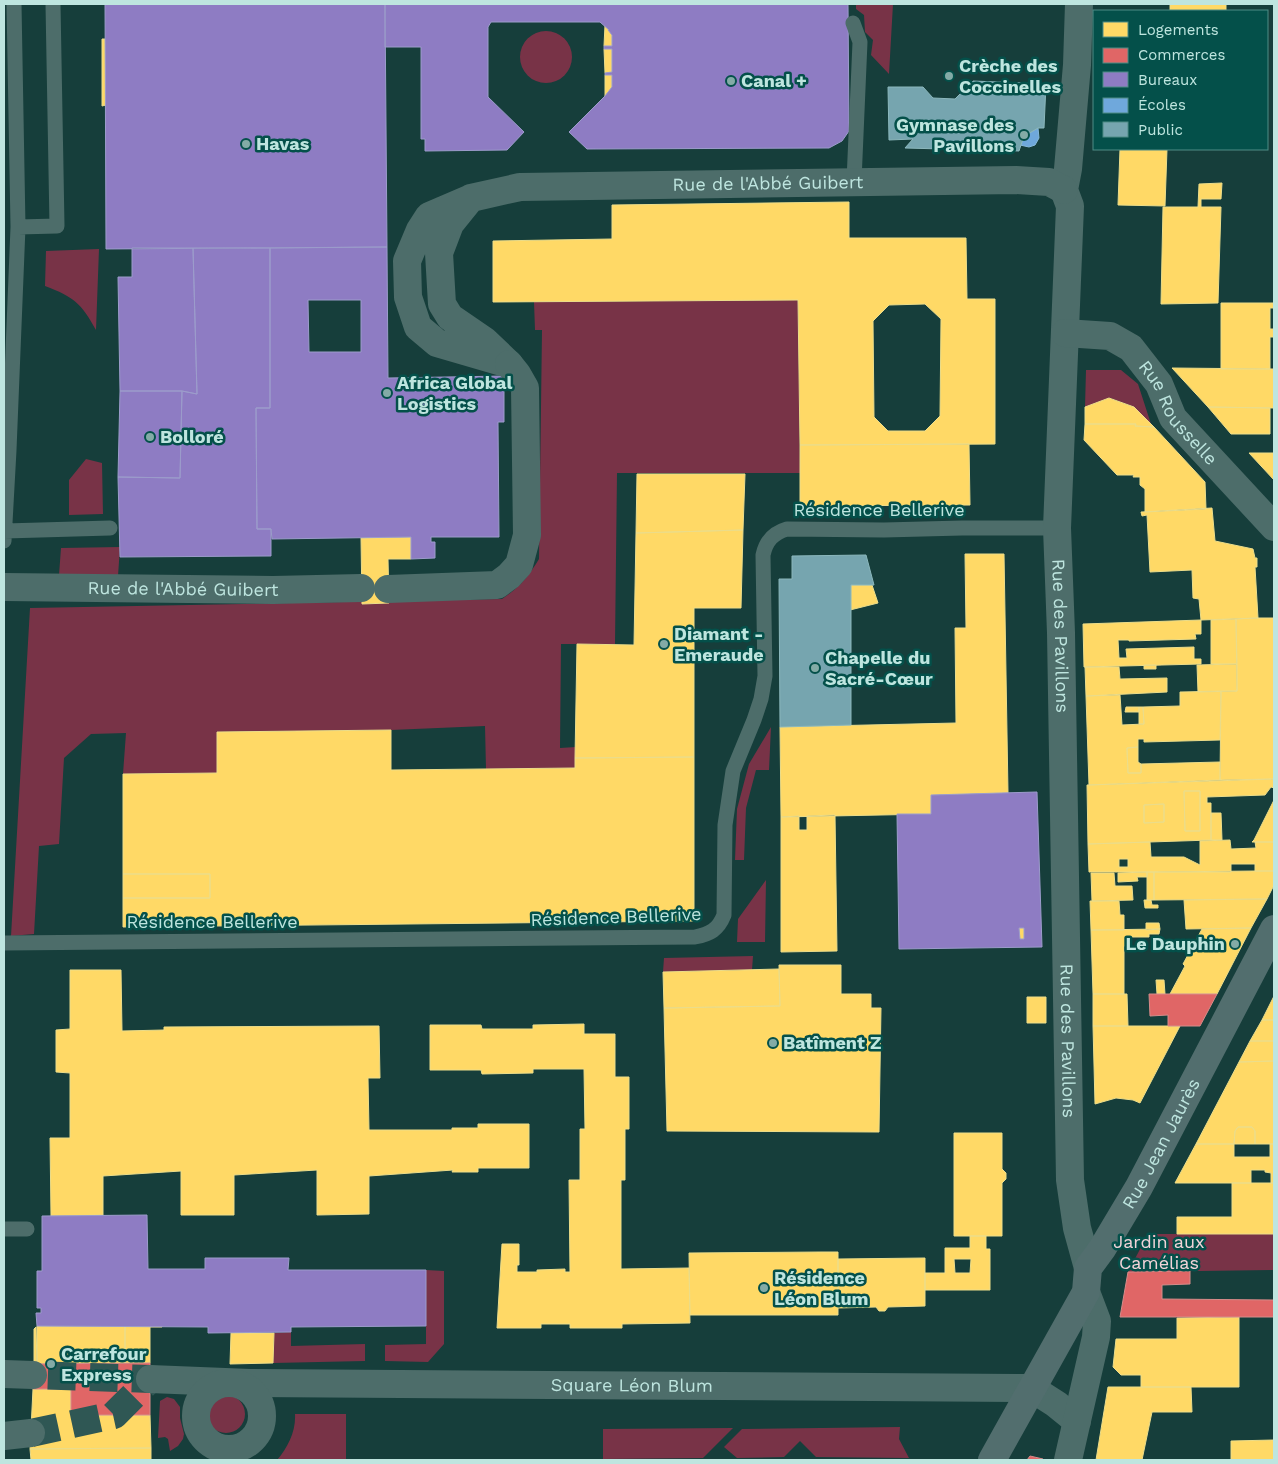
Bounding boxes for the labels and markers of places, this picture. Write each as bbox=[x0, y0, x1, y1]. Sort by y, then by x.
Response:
place label: Crèche des Coccinelles bbox=[959, 55, 1061, 97]
place label: Canal + bbox=[741, 70, 807, 91]
marker: Crèche des Coccinelles bbox=[943, 70, 955, 82]
marker: Canal + bbox=[725, 75, 737, 87]
place label: Gymnase des Pavillons bbox=[896, 114, 1014, 156]
marker: Gymnase des Pavillons bbox=[1018, 129, 1030, 141]
place label: Havas bbox=[256, 133, 310, 154]
marker: Havas bbox=[240, 138, 252, 150]
place label: Africa Global Logistics bbox=[397, 372, 512, 414]
marker: Africa Global Logistics bbox=[381, 387, 393, 399]
place label: Bolloré bbox=[160, 426, 224, 447]
marker: Bolloré bbox=[144, 431, 156, 443]
place label: Diamant - Emeraude bbox=[674, 623, 764, 665]
marker: Diamant - Emeraude bbox=[658, 638, 670, 650]
place label: Chapelle du Sacré-Cœur bbox=[825, 647, 933, 689]
marker: Chapelle du Sacré-Cœur bbox=[809, 662, 821, 674]
place label: Le Dauphin bbox=[1125, 933, 1225, 954]
marker: Le Dauphin bbox=[1229, 938, 1241, 950]
place label: Batîment Z bbox=[783, 1032, 881, 1053]
marker: Batîment Z bbox=[767, 1037, 779, 1049]
place label: Résidence Léon Blum bbox=[774, 1267, 869, 1309]
marker: Résidence Léon Blum bbox=[758, 1282, 770, 1294]
place label: Carrefour Express bbox=[61, 1343, 147, 1385]
marker: Carrefour Express bbox=[45, 1358, 57, 1370]

